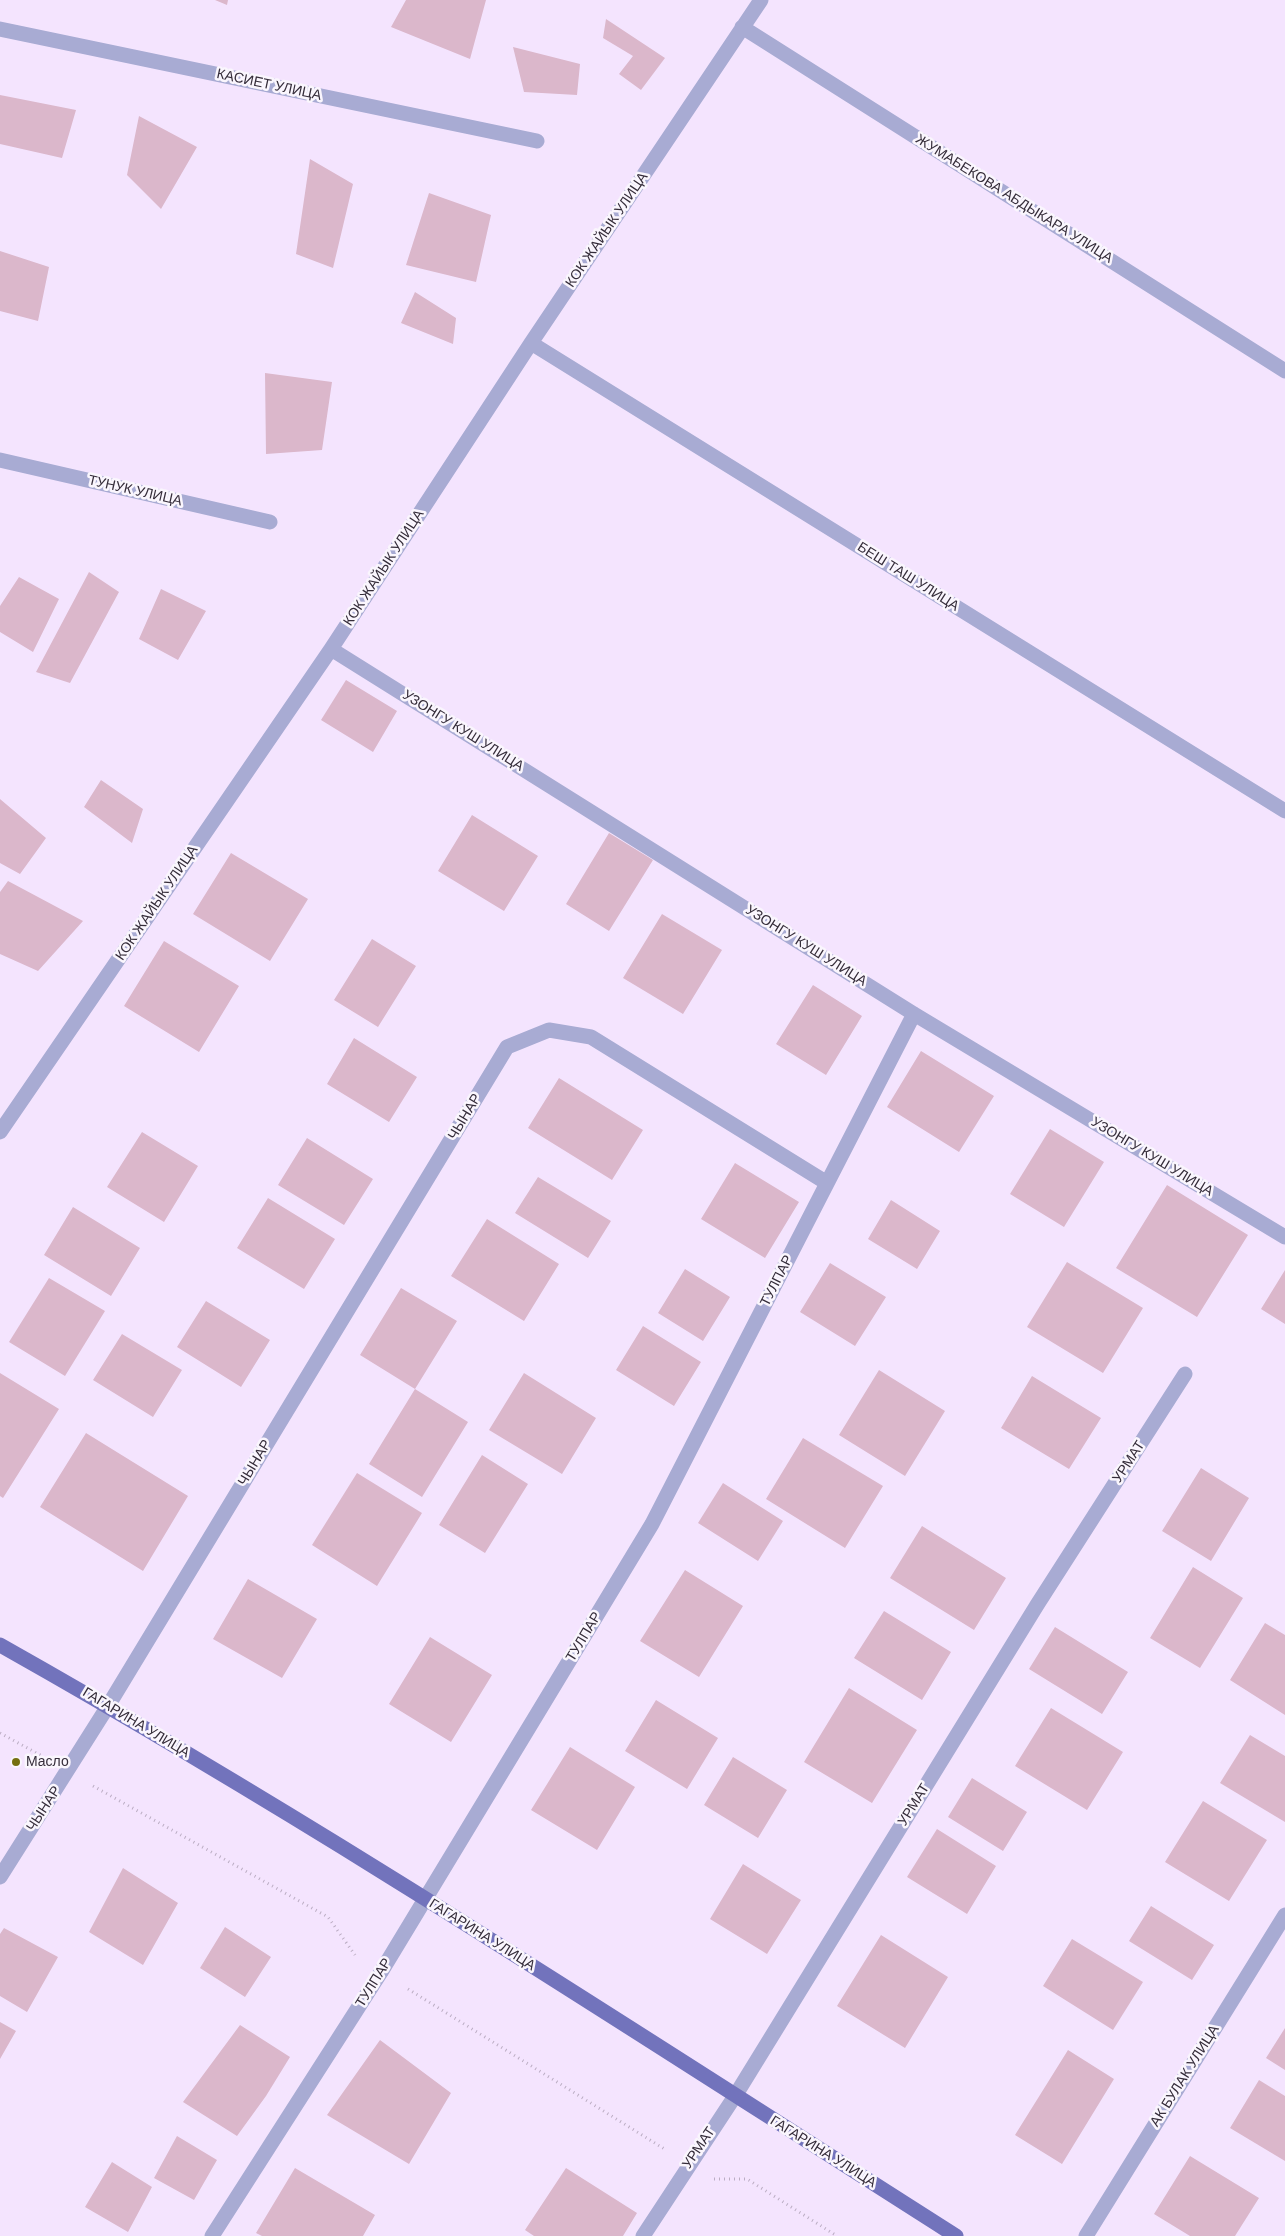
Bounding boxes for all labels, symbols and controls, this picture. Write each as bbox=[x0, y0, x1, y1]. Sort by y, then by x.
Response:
street label: КАСИЕТ УЛИЦА bbox=[215, 66, 323, 104]
street label: ЖУМАБЕКОВА АБДЫКАРА УЛИЦА bbox=[912, 131, 1116, 267]
street label: КОК ЖАЙЫК УЛИЦА bbox=[562, 169, 652, 291]
street label: ТУНУК УЛИЦА bbox=[86, 472, 184, 510]
street label: КОК ЖАЙЫК УЛИЦА bbox=[340, 507, 428, 629]
street label: БЕШ ТАШ УЛИЦА bbox=[854, 539, 962, 615]
street label: УЗОНГУ КУШ УЛИЦА bbox=[399, 687, 527, 775]
street label: КОК ЖАЙЫК УЛИЦА bbox=[112, 842, 202, 964]
street label: УЗОНГУ КУШ УЛИЦА bbox=[742, 902, 870, 990]
street label: ЧЫНАР bbox=[445, 1091, 485, 1143]
street label: УЗОНГУ КУШ УЛИЦА bbox=[1088, 1114, 1216, 1200]
street label: ТУЛПАР bbox=[757, 1253, 797, 1309]
street label: ЧЫНАР bbox=[235, 1437, 275, 1489]
street label: УРМАТ bbox=[1109, 1438, 1149, 1486]
street label: ТУЛПАР bbox=[563, 1609, 605, 1665]
street label: ГАГАРИНА УЛИЦА bbox=[79, 1684, 193, 1762]
place label: Масло bbox=[26, 1754, 69, 1770]
marker: Масло bbox=[10, 1756, 22, 1768]
street label: УРМАТ bbox=[895, 1781, 933, 1829]
street label: ЧЫНАР bbox=[23, 1783, 65, 1835]
street label: ГАГАРИНА УЛИЦА bbox=[426, 1896, 538, 1974]
street label: ТУЛПАР bbox=[352, 1955, 396, 2011]
street label: АК БУЛАК УЛИЦА bbox=[1147, 2022, 1223, 2130]
street label: ГАГАРИНА УЛИЦА bbox=[767, 2113, 879, 2191]
street label: УРМАТ bbox=[679, 2124, 719, 2172]

